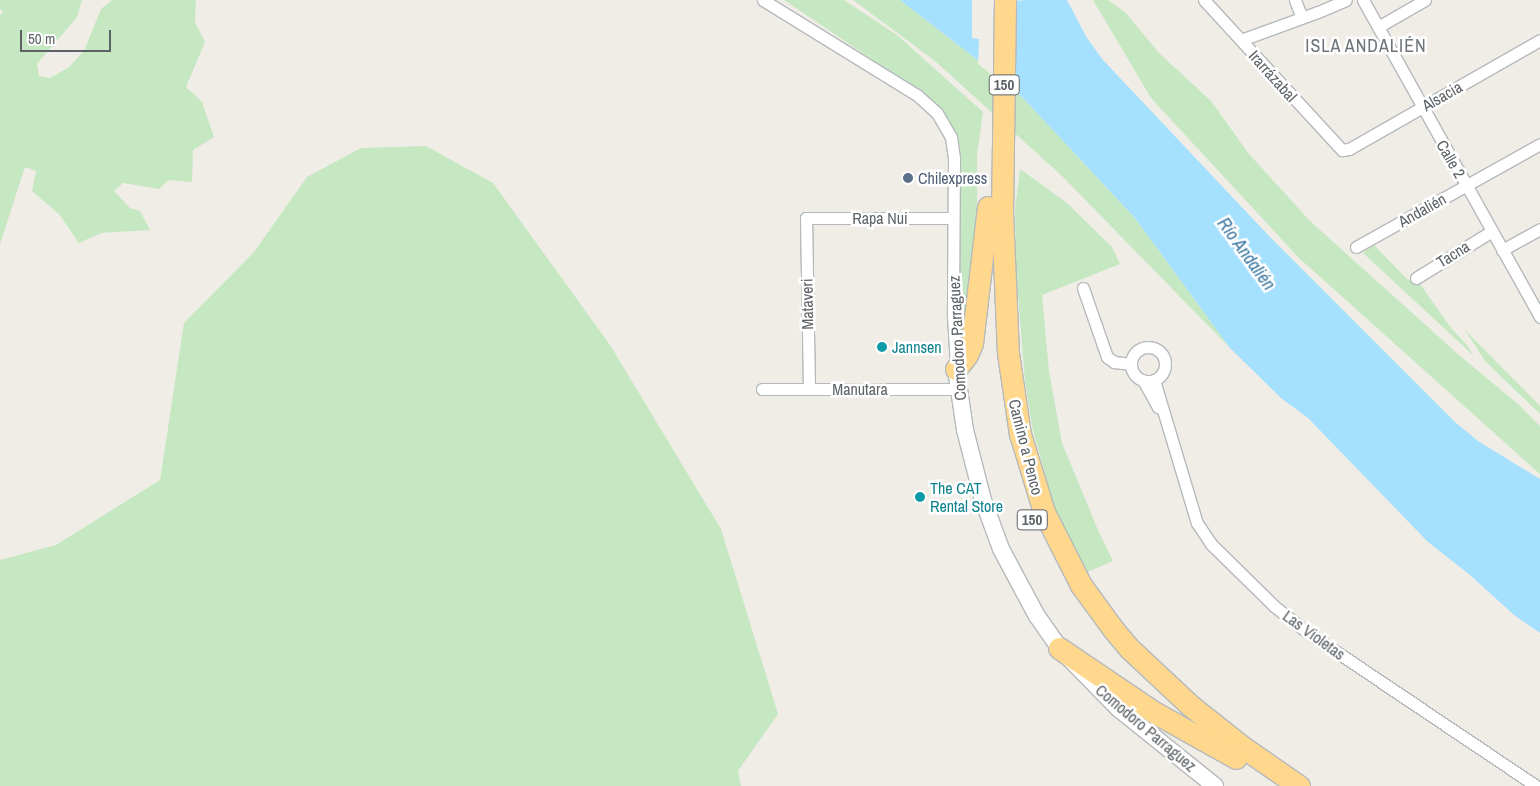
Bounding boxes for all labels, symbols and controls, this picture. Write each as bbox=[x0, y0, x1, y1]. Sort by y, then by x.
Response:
scale bar bbox=[22, 20, 114, 52]
text: 50 m bbox=[28, 28, 55, 49]
district label: ISLA ANDALIÉN bbox=[1303, 35, 1429, 57]
street label: Irarrázabal bbox=[1245, 46, 1301, 106]
road number: 150 bbox=[988, 72, 1020, 98]
street label: Alsacia bbox=[1419, 77, 1465, 115]
street label: Calle 2 bbox=[1432, 137, 1470, 181]
place label: Chilexpress bbox=[918, 168, 987, 188]
marker: Chilexpress bbox=[902, 172, 914, 184]
street label: Andalién bbox=[1395, 189, 1449, 231]
street label: Rapa Nui bbox=[852, 208, 908, 228]
water label: Río Andalién bbox=[1212, 213, 1280, 295]
street label: Tacna bbox=[1433, 237, 1473, 271]
street label: Comodoro Parraguez bbox=[944, 275, 970, 401]
street label: Mataveri bbox=[797, 278, 817, 330]
place label: Jannsen bbox=[892, 337, 942, 357]
marker: Jannsen bbox=[876, 341, 888, 353]
street label: Manutara bbox=[832, 379, 888, 399]
street label: Camino a Penco bbox=[1005, 397, 1047, 497]
place label: The CAT Rental Store bbox=[930, 478, 1003, 516]
marker: The CAT Rental Store bbox=[914, 491, 926, 503]
road number: 150 bbox=[1016, 508, 1048, 532]
street label: Las Violetas bbox=[1279, 606, 1349, 664]
street label: Comodoro Parraguez bbox=[1092, 680, 1200, 776]

